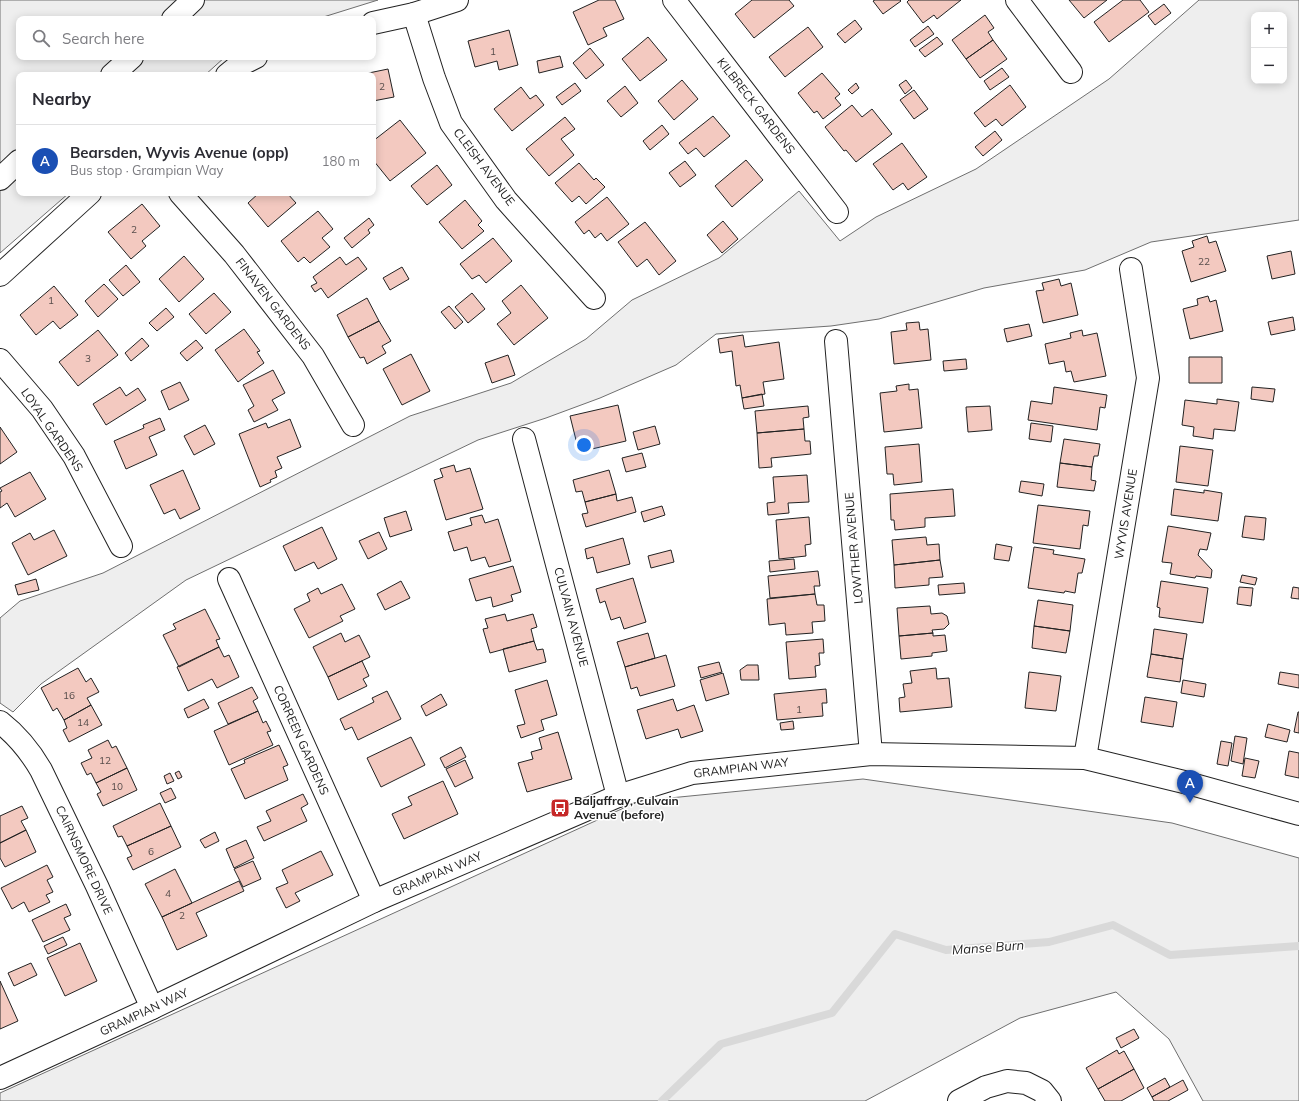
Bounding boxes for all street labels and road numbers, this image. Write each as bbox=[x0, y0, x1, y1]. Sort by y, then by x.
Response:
street label: KILBRECK GARDENS bbox=[714, 55, 799, 157]
street label: CLEISH AVENUE bbox=[450, 125, 518, 208]
street label: FINAVEN GARDENS bbox=[233, 255, 314, 353]
street label: LOYAL GARDENS bbox=[18, 385, 87, 474]
street label: WYVIS AVENUE bbox=[1111, 468, 1140, 560]
street label: LOWTHER AVENUE bbox=[841, 492, 866, 604]
street label: CULVAIN AVENUE bbox=[551, 565, 592, 668]
street label: CORREEN GARDENS bbox=[271, 683, 332, 797]
street label: GRAMPIAN WAY bbox=[692, 754, 790, 781]
street label: CAIRNSMORE DRIVE bbox=[53, 803, 116, 917]
street label: GRAMPIAN WAY bbox=[390, 848, 485, 899]
street label: GRAMPIAN WAY bbox=[97, 984, 191, 1039]

